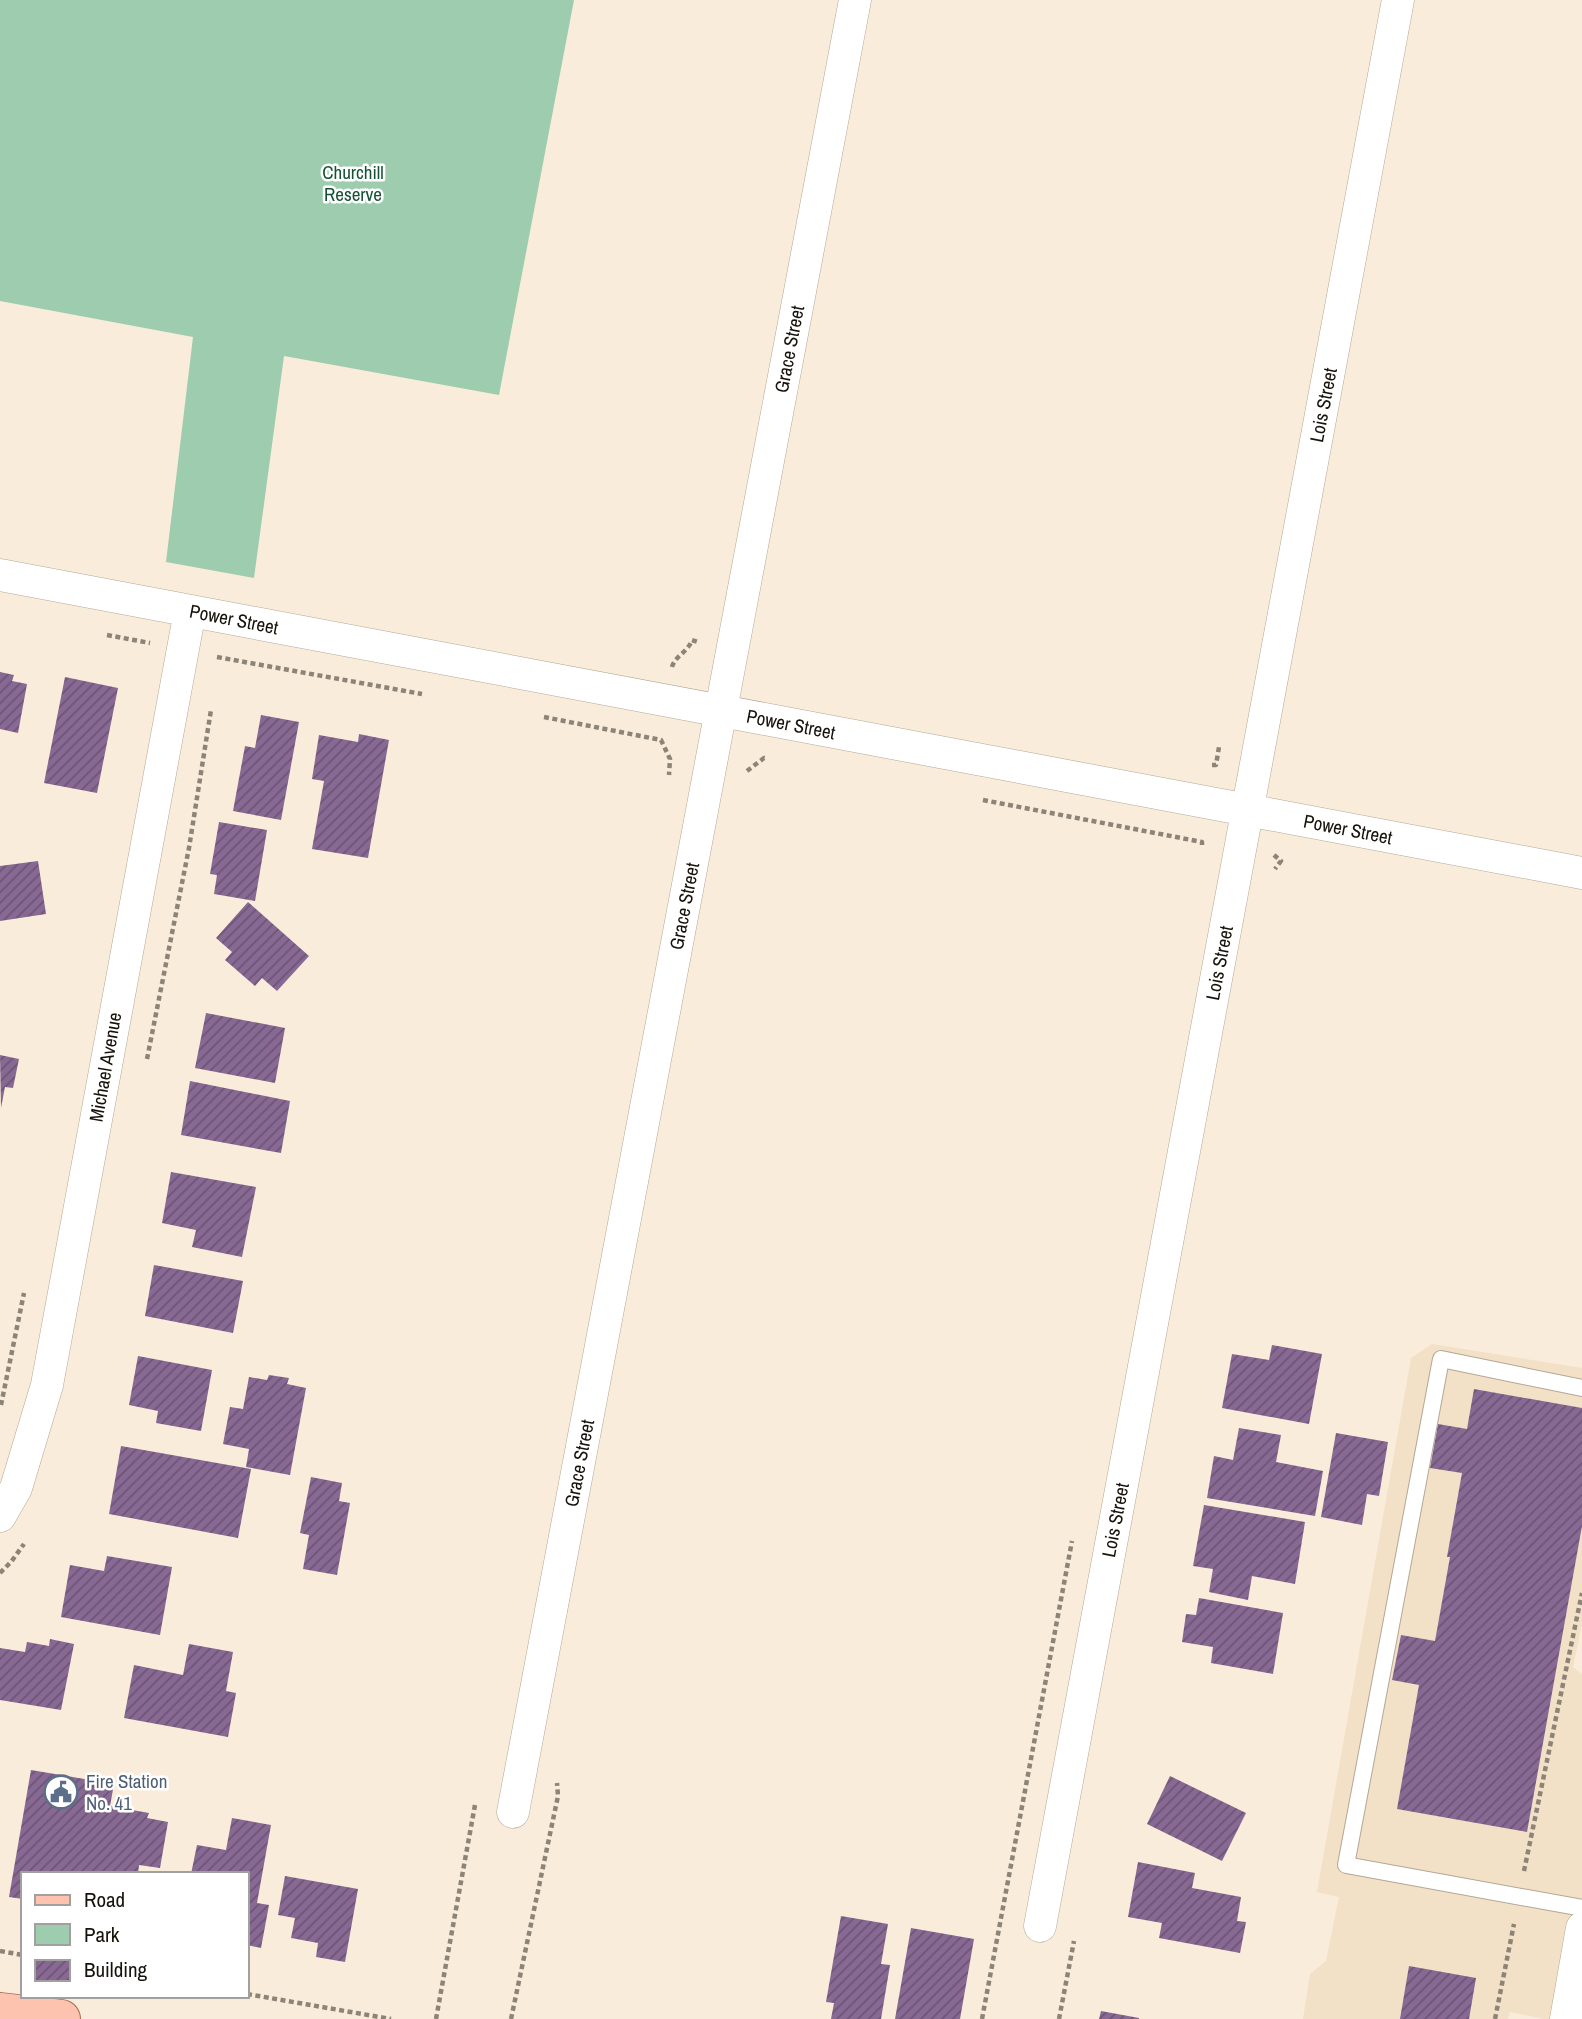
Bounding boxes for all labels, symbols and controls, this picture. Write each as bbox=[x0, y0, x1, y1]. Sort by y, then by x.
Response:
park label: Churchill Reserve bbox=[322, 159, 384, 207]
street label: Grace Street bbox=[768, 303, 810, 395]
street label: Lois Street bbox=[1303, 365, 1343, 444]
street label: Power Street bbox=[187, 598, 281, 640]
street label: Power Street bbox=[744, 703, 838, 745]
street label: Power Street bbox=[1301, 808, 1395, 850]
street label: Grace Street bbox=[663, 860, 705, 952]
street label: Lois Street bbox=[1199, 923, 1239, 1002]
street label: Michael Avenue bbox=[83, 1010, 127, 1124]
street label: Grace Street bbox=[558, 1417, 600, 1509]
street label: Lois Street bbox=[1095, 1480, 1135, 1559]
place label: Fire Station No. 41 bbox=[86, 1768, 167, 1816]
public building icon: Fire Station No. 41 bbox=[42, 1773, 80, 1811]
legend bbox=[21, 1872, 248, 1998]
text: Road bbox=[84, 1885, 125, 1914]
text: Park bbox=[84, 1920, 120, 1949]
text: Building bbox=[84, 1955, 148, 1984]

